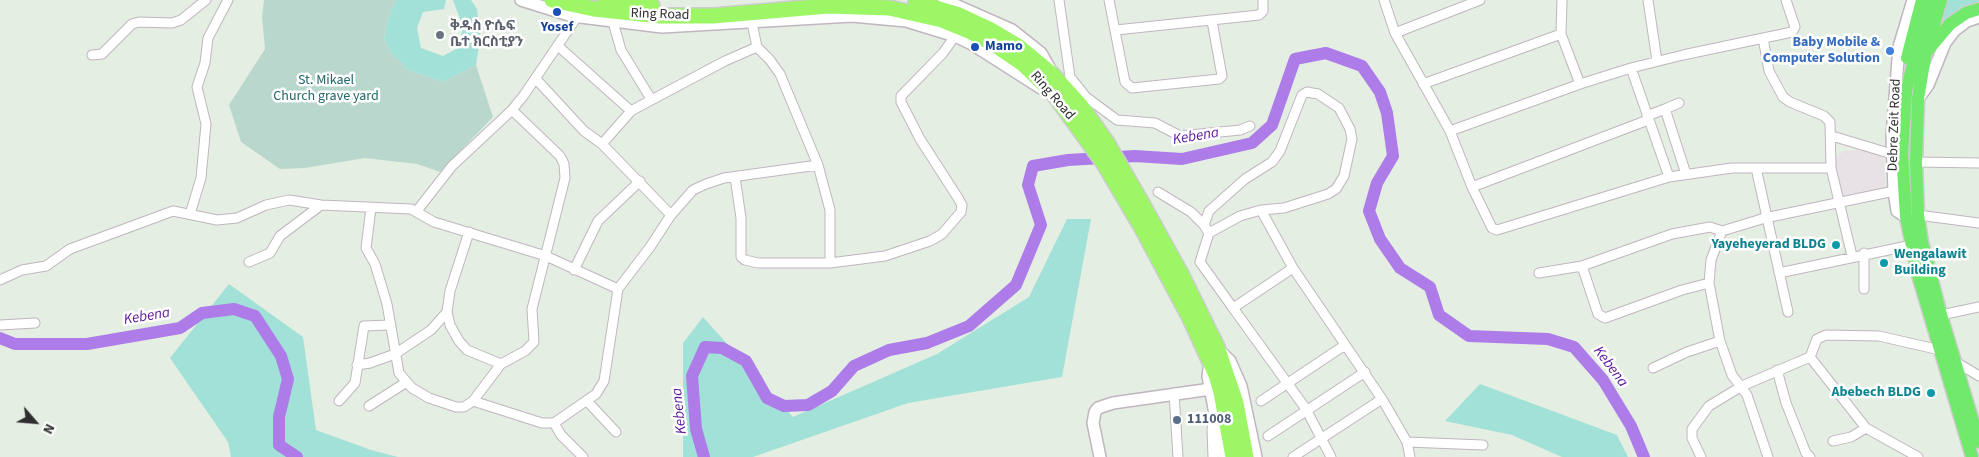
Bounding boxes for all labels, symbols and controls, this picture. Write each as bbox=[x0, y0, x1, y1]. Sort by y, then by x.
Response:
marker: Yosef bbox=[551, 6, 563, 18]
street label: Ring Road bbox=[630, 6, 690, 24]
place label: ቅዱስ ዮሴፍ ቤተ ክርስቲያን bbox=[450, 19, 523, 52]
place label: Yosef bbox=[541, 20, 573, 36]
marker: ቅዱስ ዮሴፍ ቤተ ክርስቲያን bbox=[434, 29, 446, 41]
place label: Baby Mobile & Computer Solution bbox=[1763, 35, 1880, 68]
place label: Mamo bbox=[985, 39, 1023, 55]
marker: Mamo bbox=[969, 41, 981, 53]
marker: Baby Mobile & Computer Solution bbox=[1884, 45, 1896, 57]
street label: Ring Road bbox=[1026, 68, 1078, 124]
park label: St. Mikael Church grave yard bbox=[273, 73, 379, 105]
street label: Debre Zeit Road bbox=[1885, 78, 1905, 172]
water label: Kebena bbox=[1172, 124, 1220, 150]
place label: Yayeheyerad BLDG bbox=[1711, 237, 1826, 253]
marker: Yayeheyerad BLDG bbox=[1830, 239, 1842, 251]
place label: Wengalawit Building bbox=[1894, 247, 1967, 280]
marker: Wengalawit Building bbox=[1878, 257, 1890, 269]
water label: Kebena bbox=[123, 304, 171, 330]
water label: Kebena bbox=[1589, 343, 1631, 391]
place label: Abebech BLDG bbox=[1832, 385, 1921, 401]
water label: Kebena bbox=[669, 387, 691, 435]
marker: Abebech BLDG bbox=[1925, 387, 1937, 399]
north arrow bbox=[10, 397, 60, 447]
place label: 111008 bbox=[1187, 412, 1231, 428]
marker: 111008 bbox=[1171, 414, 1183, 426]
text: N bbox=[37, 420, 59, 437]

